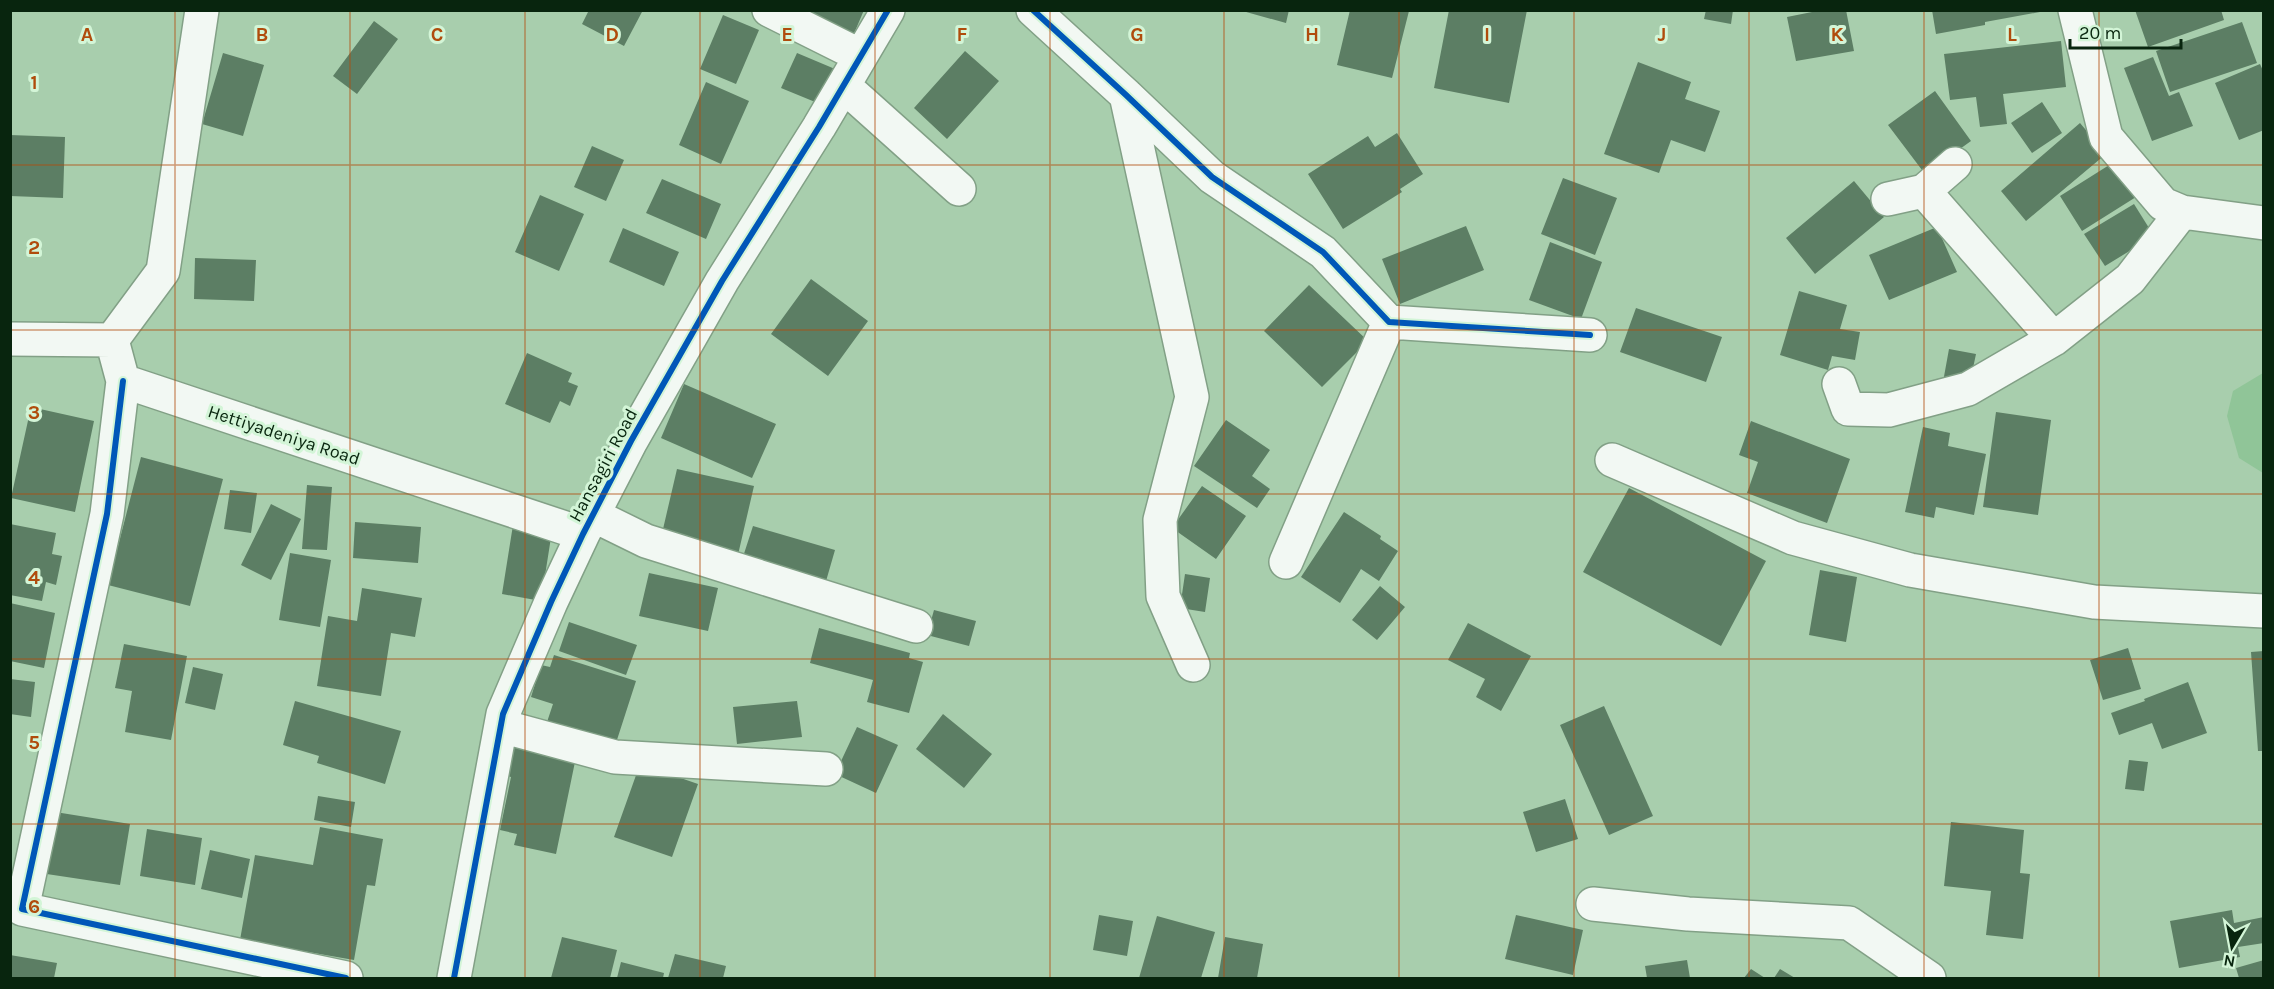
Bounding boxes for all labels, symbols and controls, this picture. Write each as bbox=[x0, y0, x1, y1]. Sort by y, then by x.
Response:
scale bar bbox=[2070, 12, 2181, 50]
text: 20 m bbox=[2079, 22, 2121, 44]
text: A bbox=[81, 23, 94, 46]
text: B bbox=[256, 23, 268, 46]
text: C bbox=[431, 23, 443, 46]
text: D bbox=[605, 23, 619, 46]
text: E bbox=[781, 23, 793, 46]
text: F bbox=[957, 23, 968, 46]
text: G bbox=[1130, 23, 1144, 46]
text: H bbox=[1305, 23, 1319, 46]
text: I bbox=[1484, 23, 1490, 46]
text: J bbox=[1658, 23, 1666, 46]
text: K bbox=[1830, 23, 1844, 46]
text: L bbox=[2007, 23, 2017, 46]
text: 1 bbox=[30, 71, 38, 94]
text: 2 bbox=[28, 236, 40, 259]
street label: Hettiyadeniya Road bbox=[205, 400, 363, 470]
text: 3 bbox=[28, 401, 40, 424]
street label: Hansagiri Road bbox=[564, 405, 642, 525]
text: 4 bbox=[28, 566, 40, 589]
text: 5 bbox=[28, 731, 40, 754]
text: 6 bbox=[28, 895, 40, 918]
north arrow bbox=[2202, 917, 2262, 977]
text: N bbox=[2222, 951, 2237, 972]

